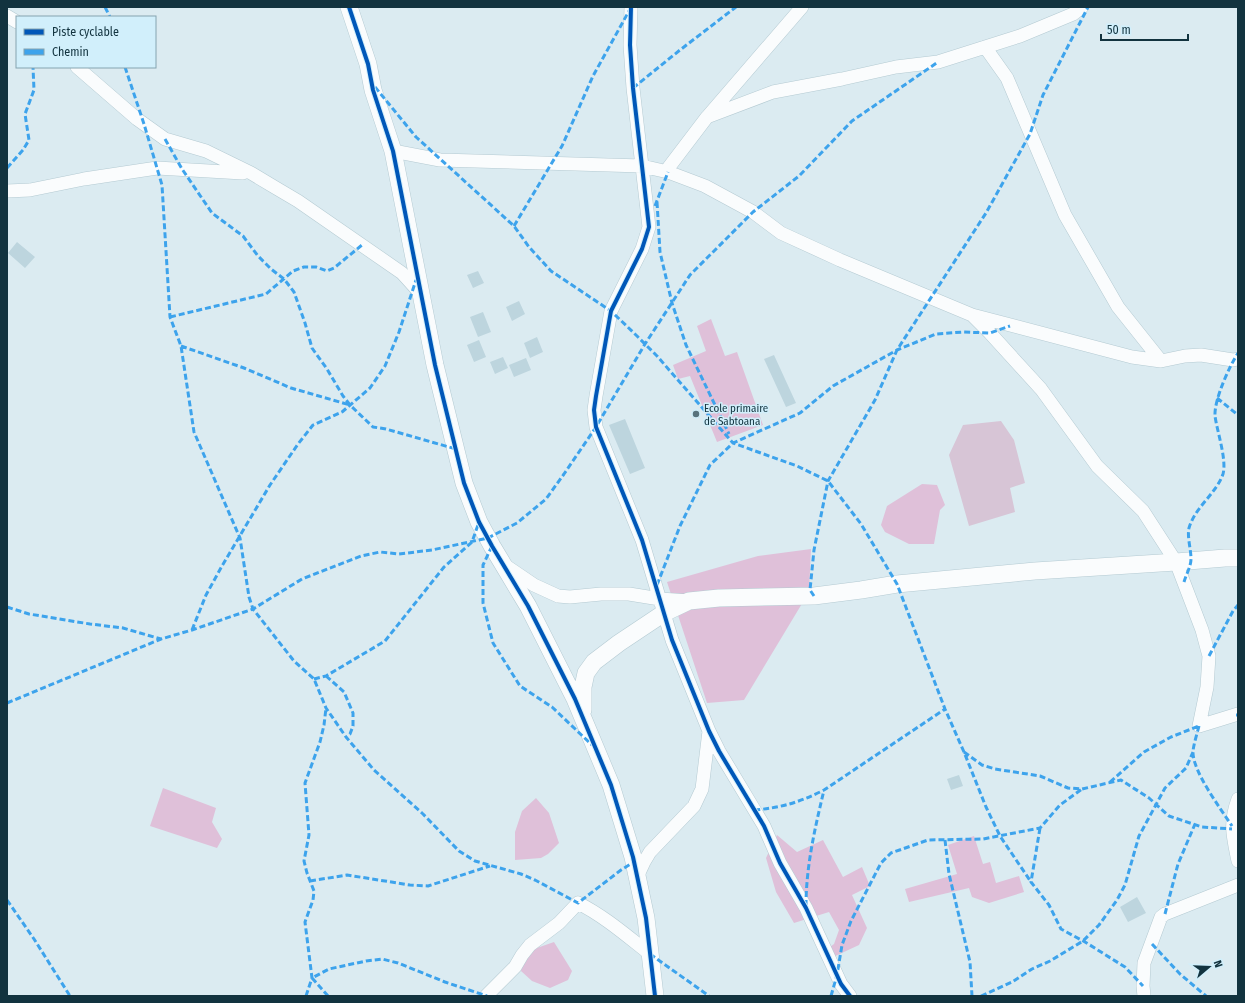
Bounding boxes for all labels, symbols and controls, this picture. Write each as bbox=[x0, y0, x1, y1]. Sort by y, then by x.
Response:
legend bbox=[16, 16, 156, 68]
scale bar bbox=[1101, 16, 1188, 42]
text: 50 m bbox=[1107, 23, 1131, 37]
text: Piste cyclable bbox=[52, 25, 119, 39]
text: Chemin bbox=[52, 45, 89, 59]
place label: Ecole primaire de Sabtoana bbox=[704, 402, 768, 428]
marker: Ecole primaire de Sabtoana bbox=[691, 409, 701, 419]
north arrow bbox=[1189, 947, 1229, 987]
text: N bbox=[1211, 959, 1225, 969]

